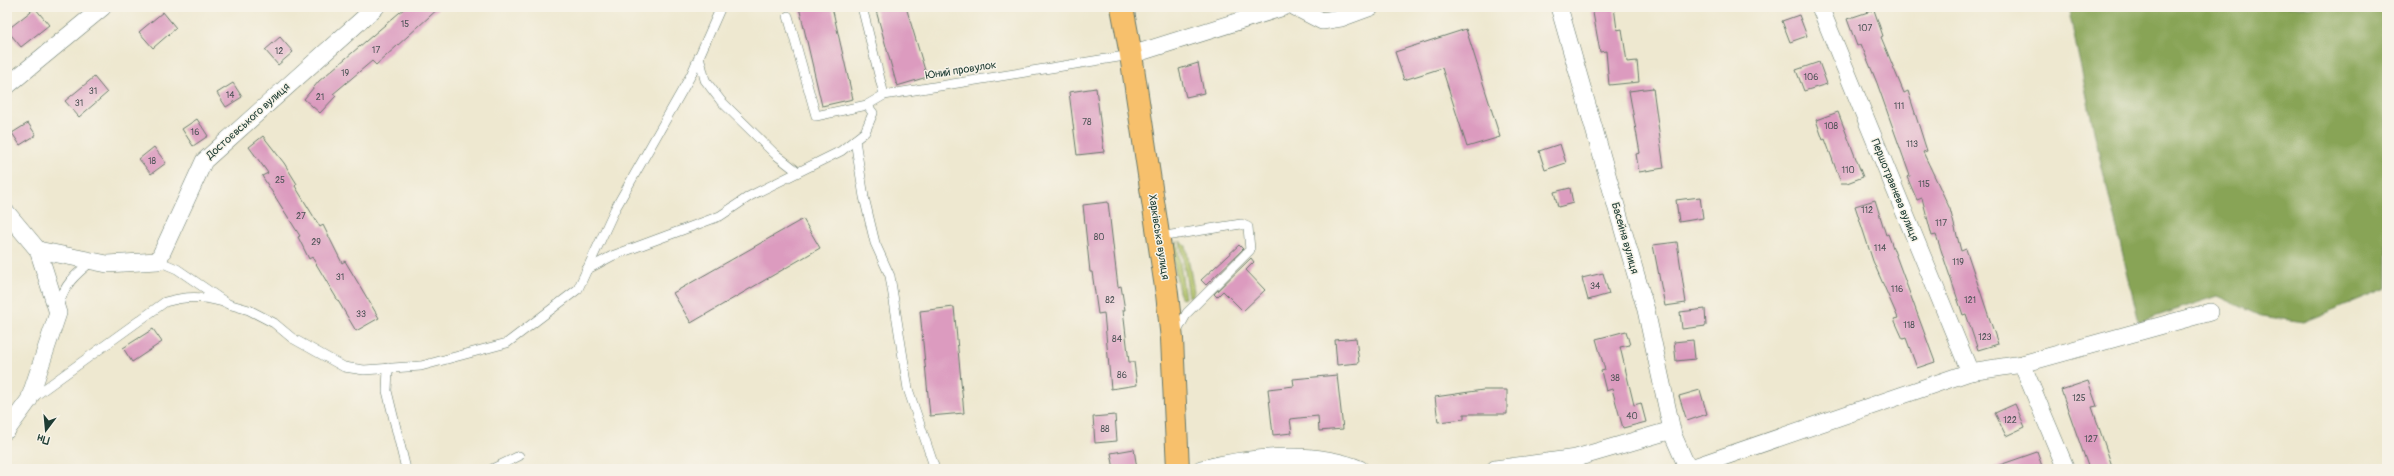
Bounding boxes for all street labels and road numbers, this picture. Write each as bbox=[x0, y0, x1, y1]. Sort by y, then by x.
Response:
street label: Юний провулок bbox=[925, 58, 998, 82]
street label: Достоєвського вулиця bbox=[203, 80, 292, 163]
street label: Першотравнева вулиця bbox=[1869, 137, 1921, 243]
street label: Харківська вулиця bbox=[1146, 194, 1172, 280]
street label: Басейна вулиця bbox=[1609, 201, 1641, 275]

